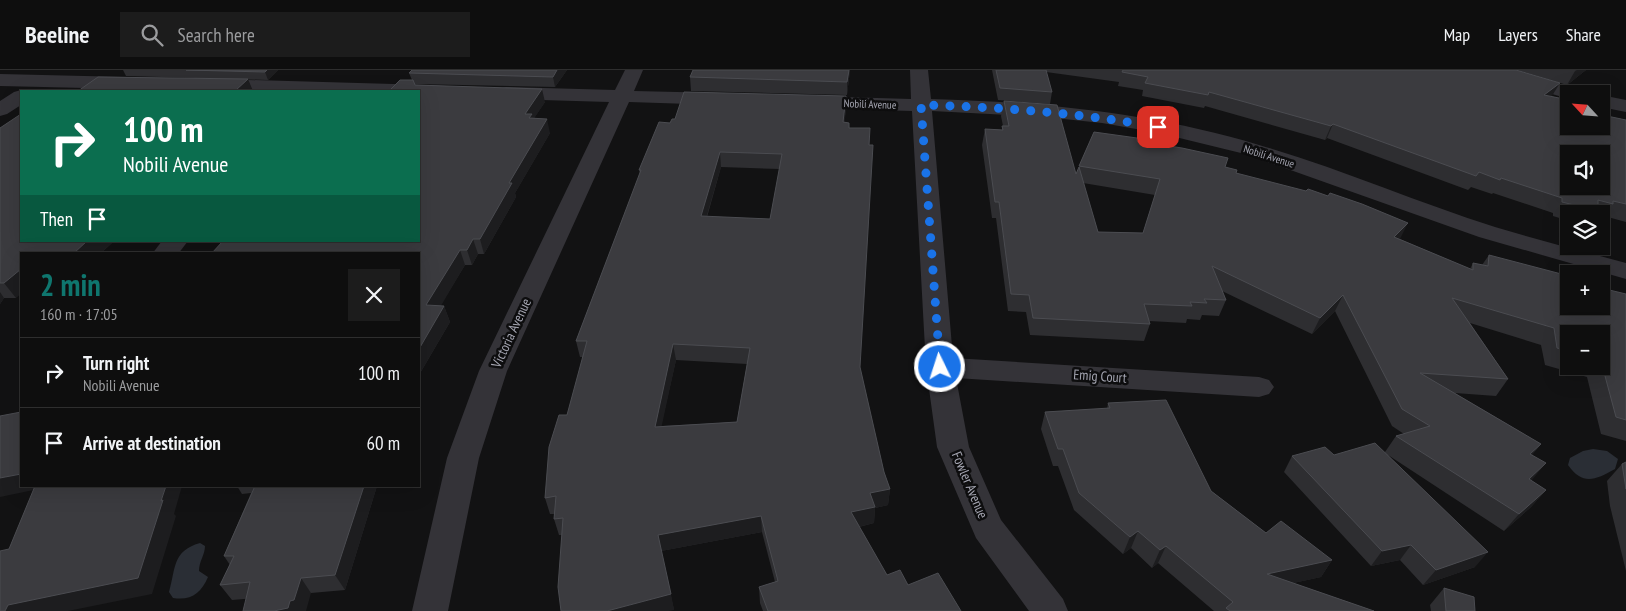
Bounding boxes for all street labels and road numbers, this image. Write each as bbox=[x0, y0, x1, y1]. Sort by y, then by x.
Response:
street label: Nobili Avenue bbox=[843, 96, 897, 112]
street label: Nobili Avenue bbox=[1242, 141, 1297, 171]
street label: Victoria Avenue bbox=[487, 295, 535, 372]
street label: Emig Court bbox=[1073, 365, 1127, 387]
street label: Fowler Avenue bbox=[948, 449, 992, 521]

